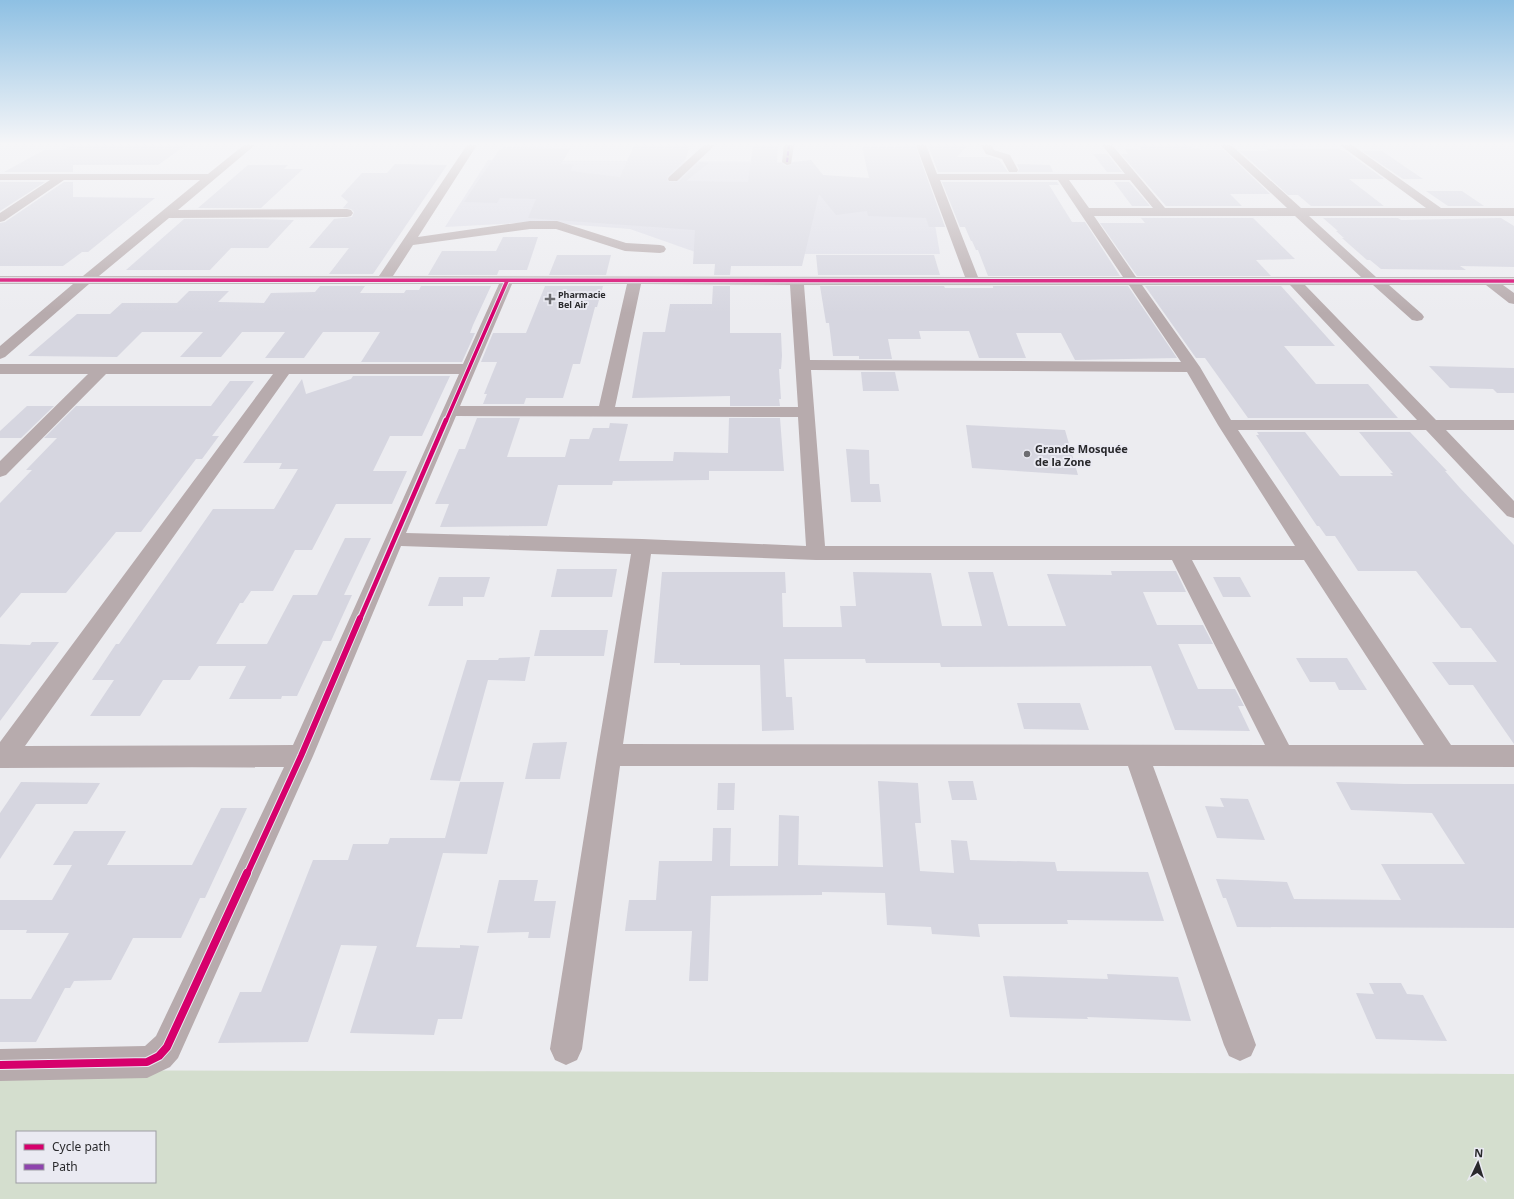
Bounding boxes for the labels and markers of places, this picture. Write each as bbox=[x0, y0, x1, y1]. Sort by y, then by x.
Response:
place label: Pharmacie Bel Air bbox=[558, 288, 606, 311]
marker: Pharmacie Bel Air bbox=[545, 294, 555, 304]
place label: Grande Mosquée de la Zone bbox=[1035, 441, 1128, 469]
marker: Grande Mosquée de la Zone bbox=[1022, 449, 1032, 459]

